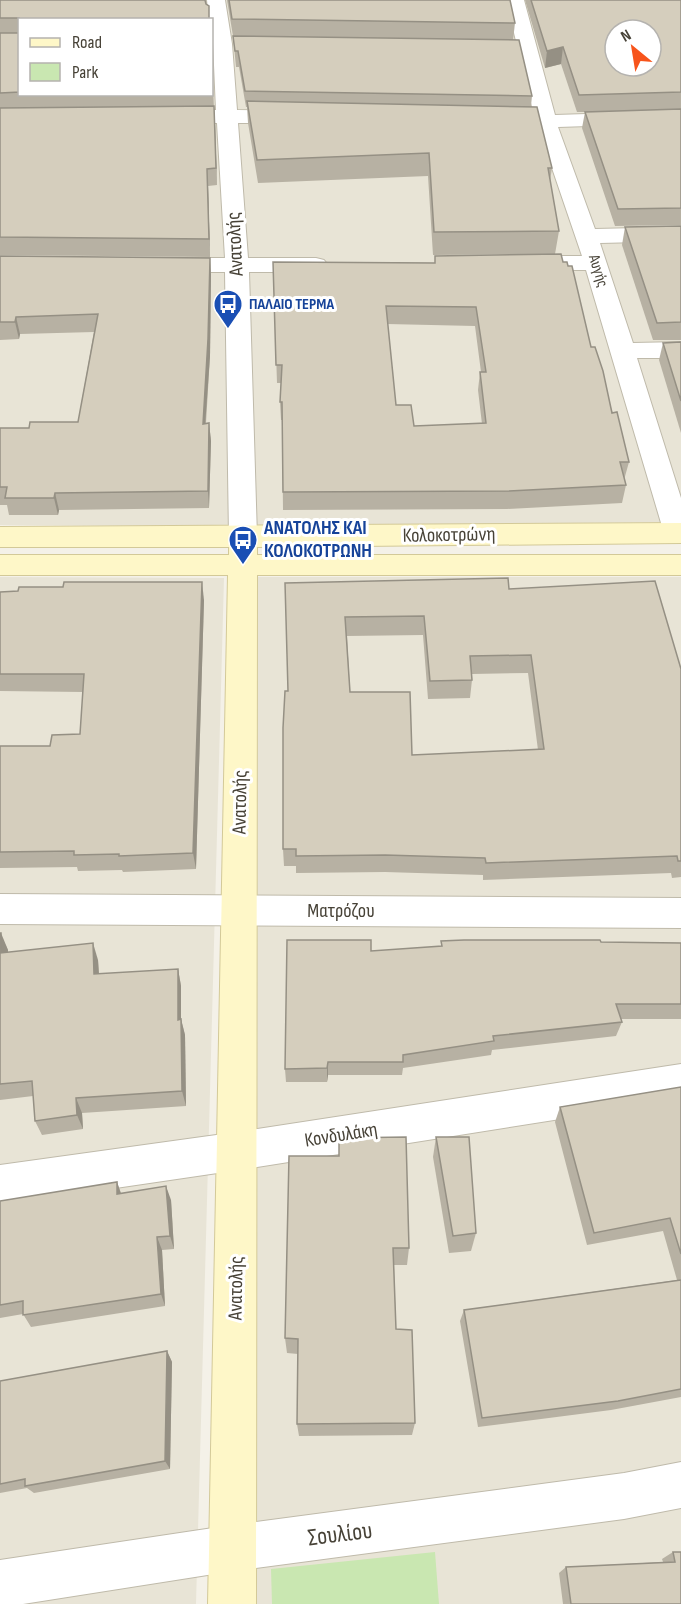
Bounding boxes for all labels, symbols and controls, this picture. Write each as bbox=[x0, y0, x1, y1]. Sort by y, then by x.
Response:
legend bbox=[18, 18, 213, 96]
north arrow bbox=[603, 18, 663, 78]
text: N bbox=[618, 26, 635, 47]
text: Road bbox=[72, 32, 102, 53]
text: Park bbox=[72, 62, 98, 83]
street label: Ανατολής bbox=[221, 211, 249, 278]
street label: Αυγής bbox=[584, 251, 612, 290]
bus stop icon: ΠΑΛΑΙΟ ΤΕΡΜΑ bbox=[212, 288, 244, 330]
place label: ΠΑΛΑΙΟ ΤΕΡΜΑ bbox=[249, 295, 334, 314]
place label: ΑΝΑΤΟΛΗΣ ΚΑΙ ΚΟΛΟΚΟΤΡΩΝΗ bbox=[263, 516, 372, 563]
street label: Κολοκοτρώνη bbox=[402, 522, 496, 548]
bus stop icon: ΑΝΑΤΟΛΗΣ ΚΑΙ ΚΟΛΟΚΟΤΡΩΝΗ bbox=[227, 524, 259, 566]
street label: Ανατολής bbox=[227, 770, 253, 835]
street label: Ματρόζου bbox=[307, 899, 375, 923]
street label: Κονδυλάκη bbox=[303, 1117, 379, 1153]
street label: Ανατολής bbox=[223, 1256, 249, 1321]
street label: Σουλίου bbox=[306, 1516, 374, 1552]

